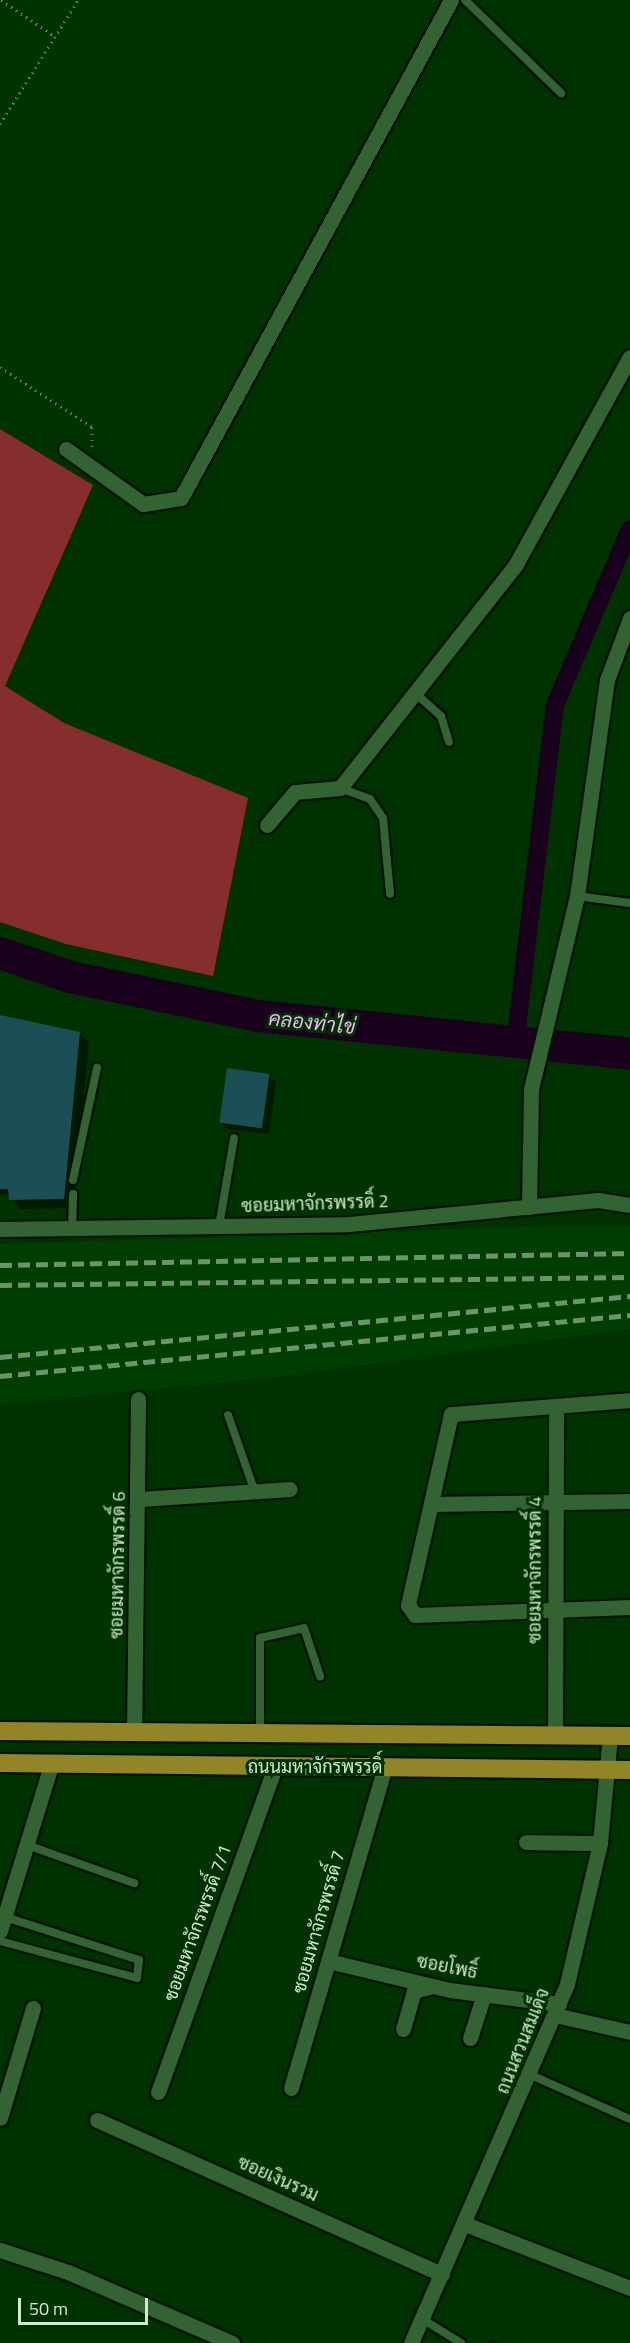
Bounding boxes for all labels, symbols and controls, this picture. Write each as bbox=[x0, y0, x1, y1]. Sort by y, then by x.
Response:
water label: คลองท่าไข่ bbox=[267, 1006, 357, 1038]
street label: ซอยมหาจักรพรรดิ์ 2 bbox=[241, 1191, 389, 1217]
street label: ซอยมหาจักรพรรดิ์ 6 bbox=[106, 1491, 130, 1639]
street label: ซอยมหาจักรพรรดิ์ 4 bbox=[524, 1496, 546, 1644]
street label: ถนนมหาจักรพรรดิ์ bbox=[248, 1756, 382, 1778]
street label: ซอยมหาจักรพรรดิ์ 7/1 bbox=[160, 1842, 236, 2004]
street label: ซอยมหาจักรพรรดิ์ 7 bbox=[288, 1848, 350, 1996]
street label: ซอยโพธิ์ bbox=[415, 1951, 479, 1983]
street label: ถนนสวนสมเด็จ bbox=[492, 1985, 554, 2097]
street label: ซอยเงินรวม bbox=[234, 2152, 322, 2206]
scale bar bbox=[21, 2286, 152, 2324]
text: 50 m bbox=[29, 2295, 68, 2322]

